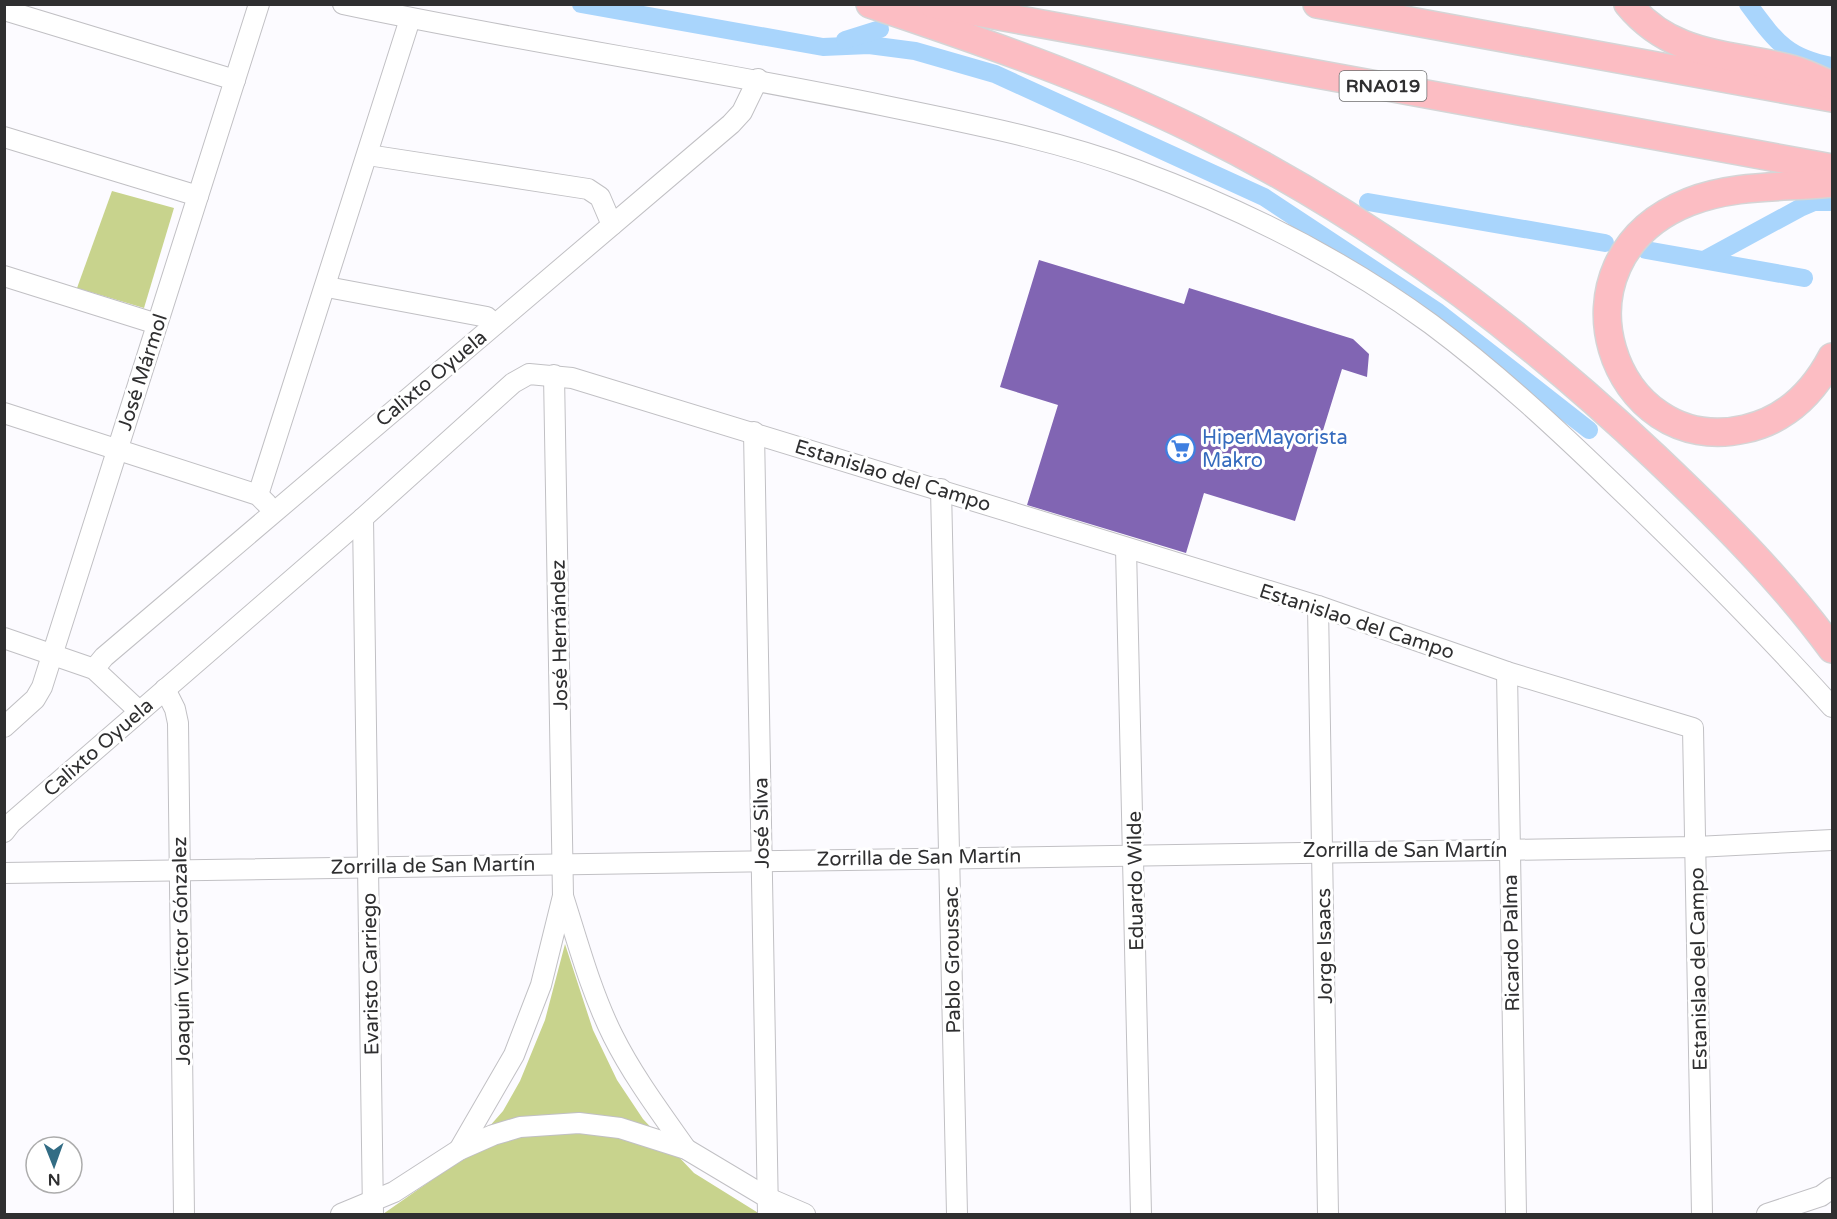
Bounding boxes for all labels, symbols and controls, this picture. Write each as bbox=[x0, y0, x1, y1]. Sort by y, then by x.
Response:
road number: RNA019 bbox=[1340, 71, 1426, 101]
street label: José Mármol bbox=[113, 311, 173, 434]
street label: Calixto Oyuela bbox=[371, 325, 492, 432]
place label: HiperMayorista Makro bbox=[1202, 426, 1348, 473]
supermarket icon: HiperMayorista Makro bbox=[1165, 433, 1197, 465]
street label: Estanislao del Campo bbox=[792, 435, 994, 517]
street label: José Hernández bbox=[547, 559, 573, 711]
street label: Estanislao del Campo bbox=[1256, 579, 1457, 665]
street label: Calixto Oyuela bbox=[39, 694, 158, 802]
street label: José Silva bbox=[749, 777, 775, 869]
street label: Eduardo Wilde bbox=[1123, 811, 1149, 951]
street label: Joaquín Victor Gónzalez bbox=[168, 836, 196, 1066]
street label: Zorrilla de San Martín bbox=[1303, 839, 1507, 863]
street label: Zorrilla de San Martín bbox=[816, 844, 1022, 872]
street label: Zorrilla de San Martín bbox=[330, 852, 536, 880]
street label: Estanislao del Campo bbox=[1685, 867, 1713, 1071]
street label: Ricardo Palma bbox=[1499, 874, 1525, 1012]
street label: Pablo Groussac bbox=[940, 886, 966, 1034]
street label: Jorge Isaacs bbox=[1312, 888, 1338, 1004]
street label: Evaristo Carriego bbox=[358, 892, 384, 1056]
north arrow bbox=[24, 1135, 84, 1195]
text: N bbox=[48, 1169, 61, 1189]

